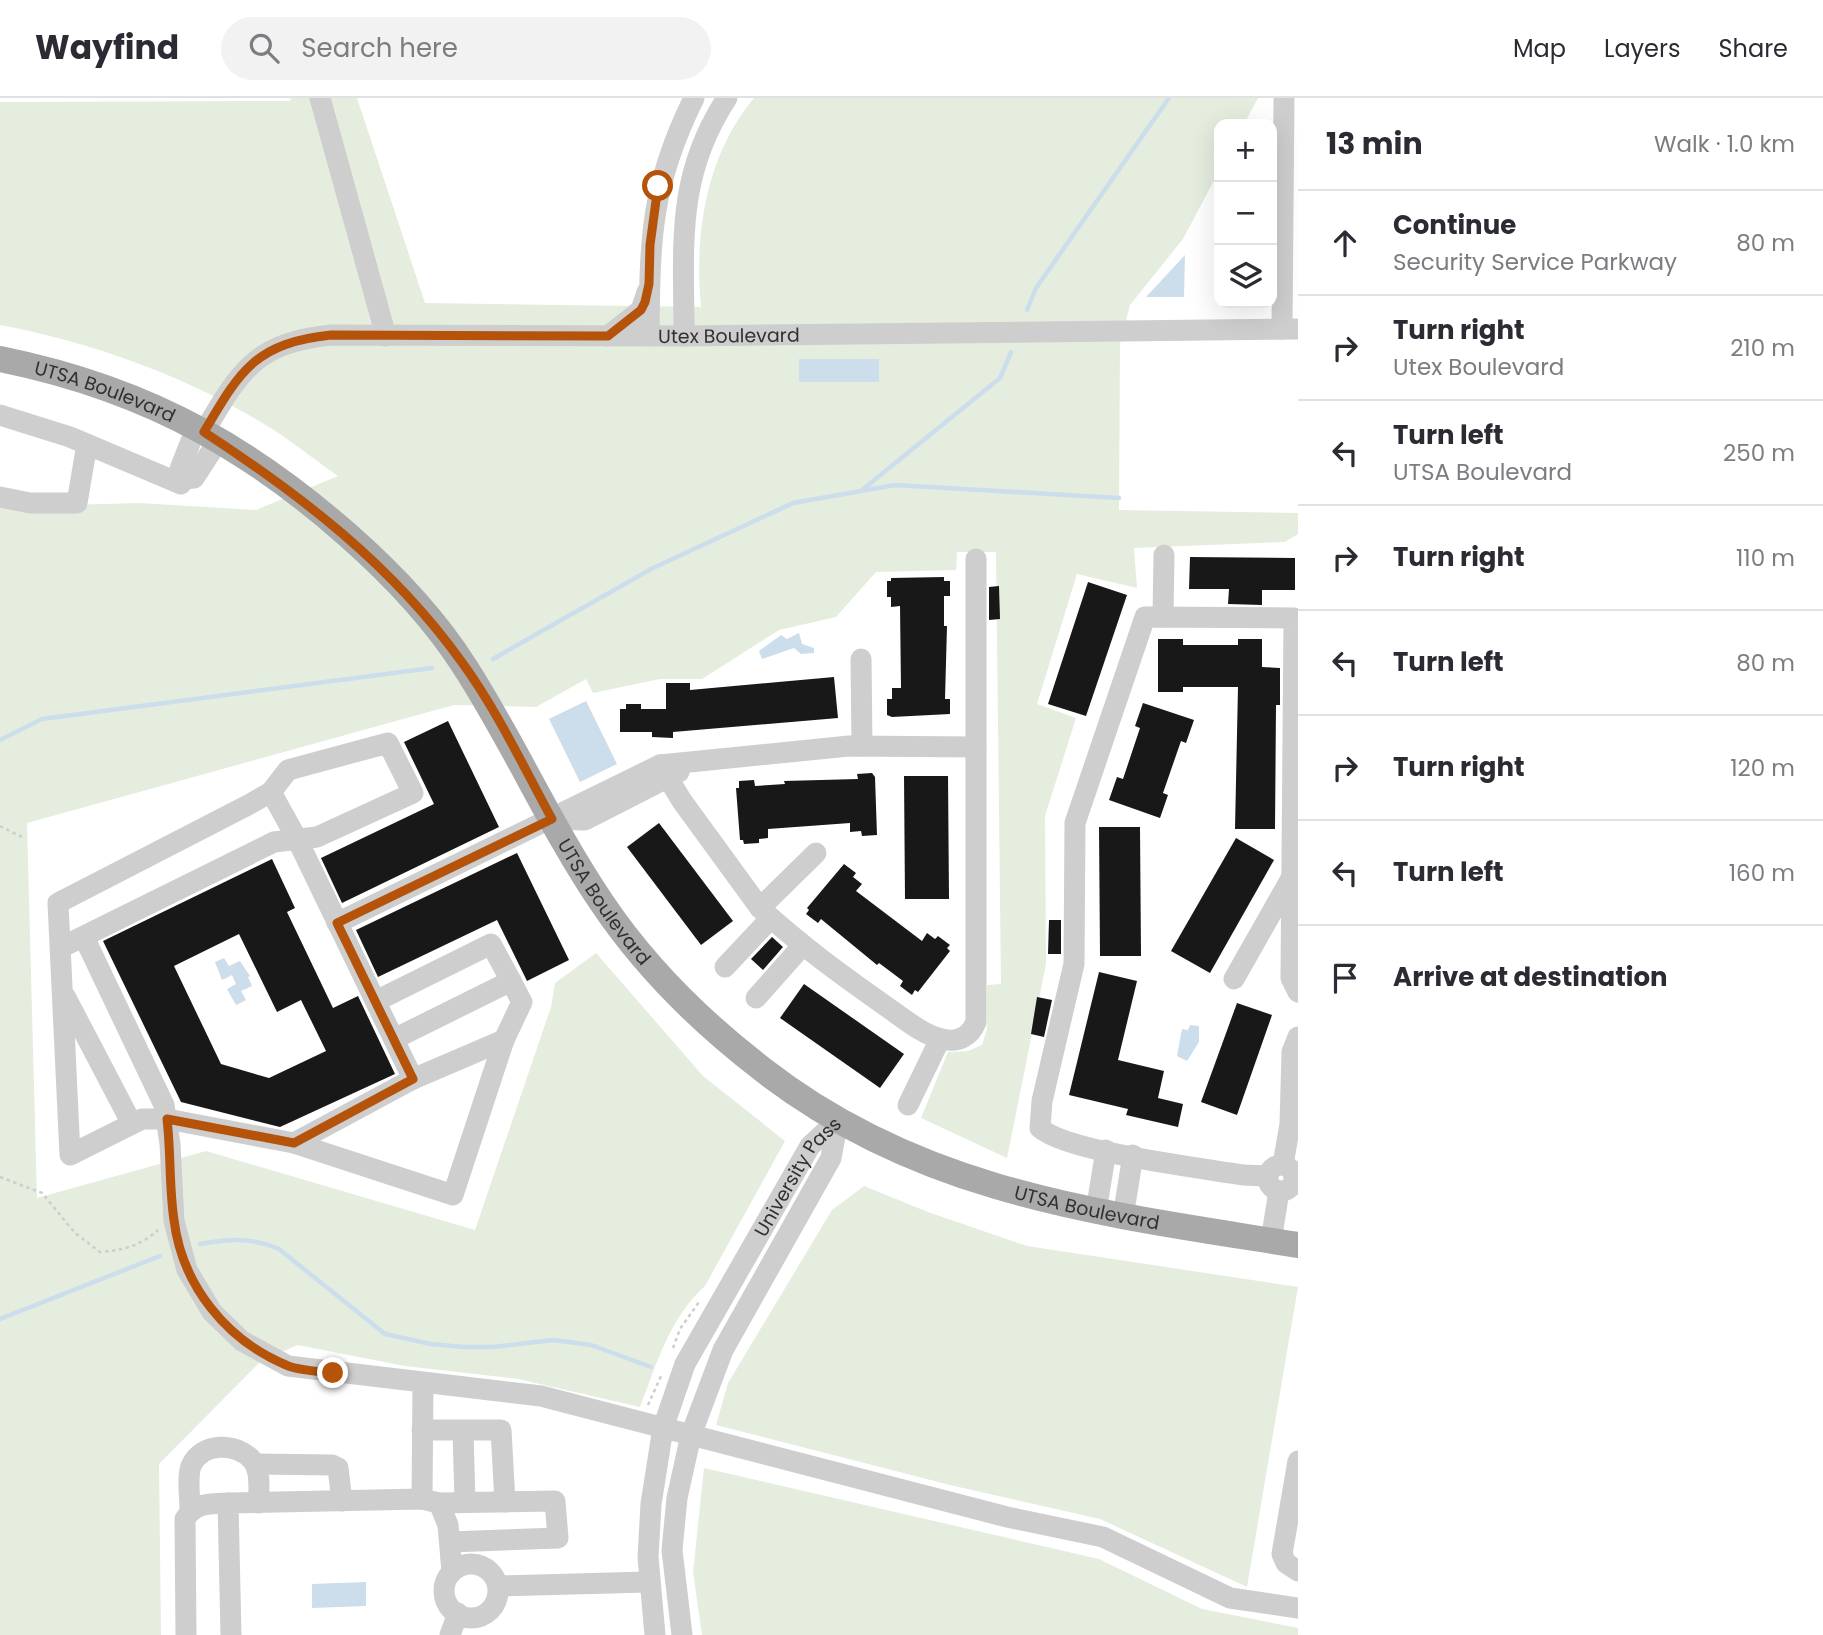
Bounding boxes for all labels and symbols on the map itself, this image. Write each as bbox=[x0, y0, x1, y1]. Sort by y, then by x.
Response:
route start bbox=[642, 170, 673, 201]
street label: Utex Boulevard bbox=[658, 321, 800, 350]
street label: UTSA Boulevard bbox=[32, 354, 180, 429]
street label: UTSA Boulevard bbox=[551, 834, 658, 971]
street label: University Pass bbox=[747, 1110, 847, 1242]
street label: UTSA Boulevard bbox=[1011, 1178, 1162, 1236]
route end bbox=[317, 1357, 348, 1388]

